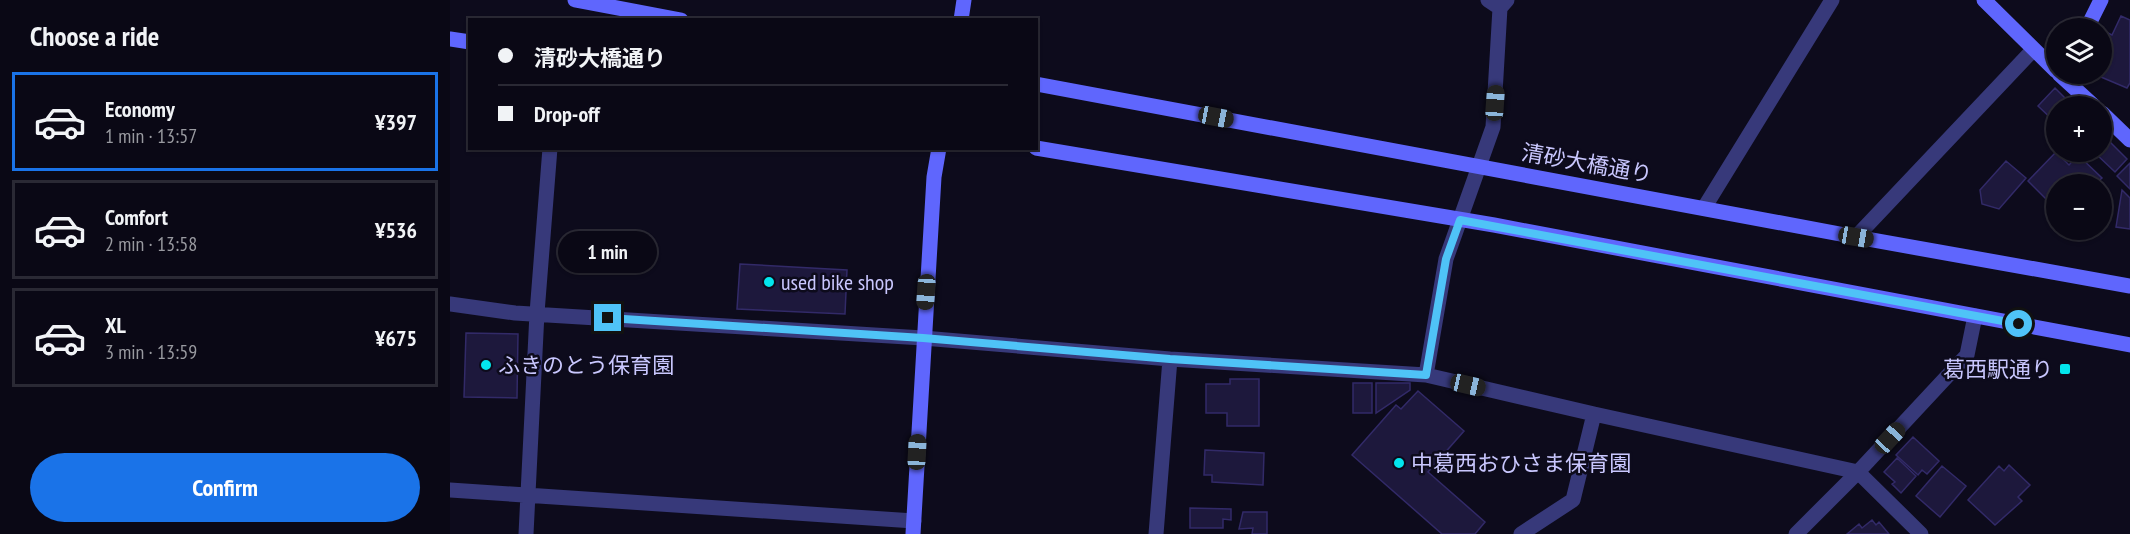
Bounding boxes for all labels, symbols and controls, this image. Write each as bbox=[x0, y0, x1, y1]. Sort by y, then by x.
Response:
map controls bbox=[2046, 18, 2112, 240]
button: layers bbox=[2046, 18, 2112, 84]
text: Choose a ride bbox=[30, 19, 159, 53]
text: 清砂大橋通り bbox=[534, 44, 666, 72]
car bbox=[1485, 84, 1505, 122]
icon: car bbox=[33, 95, 87, 149]
text: Economy bbox=[105, 95, 175, 123]
button: + bbox=[2046, 96, 2112, 162]
text: Drop-off bbox=[534, 100, 600, 128]
car bbox=[1197, 105, 1235, 129]
text: ¥397 bbox=[375, 108, 417, 136]
text: 1 min · 13:57 bbox=[105, 123, 197, 149]
street label: 清砂大橋通り bbox=[1520, 138, 1654, 188]
button: − bbox=[2046, 174, 2112, 240]
icon: car bbox=[33, 203, 87, 257]
text: Comfort bbox=[105, 203, 168, 231]
text: ¥536 bbox=[375, 216, 417, 244]
car bbox=[1837, 225, 1875, 249]
text: 2 min · 13:58 bbox=[105, 231, 197, 257]
callout: 1 min bbox=[558, 231, 657, 273]
text: 1 min bbox=[587, 239, 628, 265]
place label: used bike shop bbox=[781, 268, 894, 296]
car bbox=[916, 273, 936, 311]
marker: used bike shop bbox=[762, 275, 776, 289]
route end bbox=[594, 304, 621, 331]
route start bbox=[2005, 310, 2032, 337]
icon: car bbox=[33, 311, 87, 365]
text: XL bbox=[105, 311, 126, 339]
text: ¥675 bbox=[375, 324, 417, 352]
text: 3 min · 13:59 bbox=[105, 339, 197, 365]
place label: ふきのとう保育園 bbox=[498, 351, 674, 379]
place label: 葛西駅通り bbox=[1943, 355, 2053, 383]
marker: ふきのとう保育園 bbox=[479, 358, 493, 372]
marker: 葛西駅通り bbox=[2058, 362, 2072, 376]
car bbox=[1448, 372, 1488, 398]
car bbox=[1871, 419, 1909, 457]
car bbox=[907, 434, 927, 470]
place label: 中葛西おひさま保育園 bbox=[1411, 449, 1631, 477]
button: Confirm bbox=[30, 453, 420, 522]
marker: 中葛西おひさま保育園 bbox=[1392, 456, 1406, 470]

